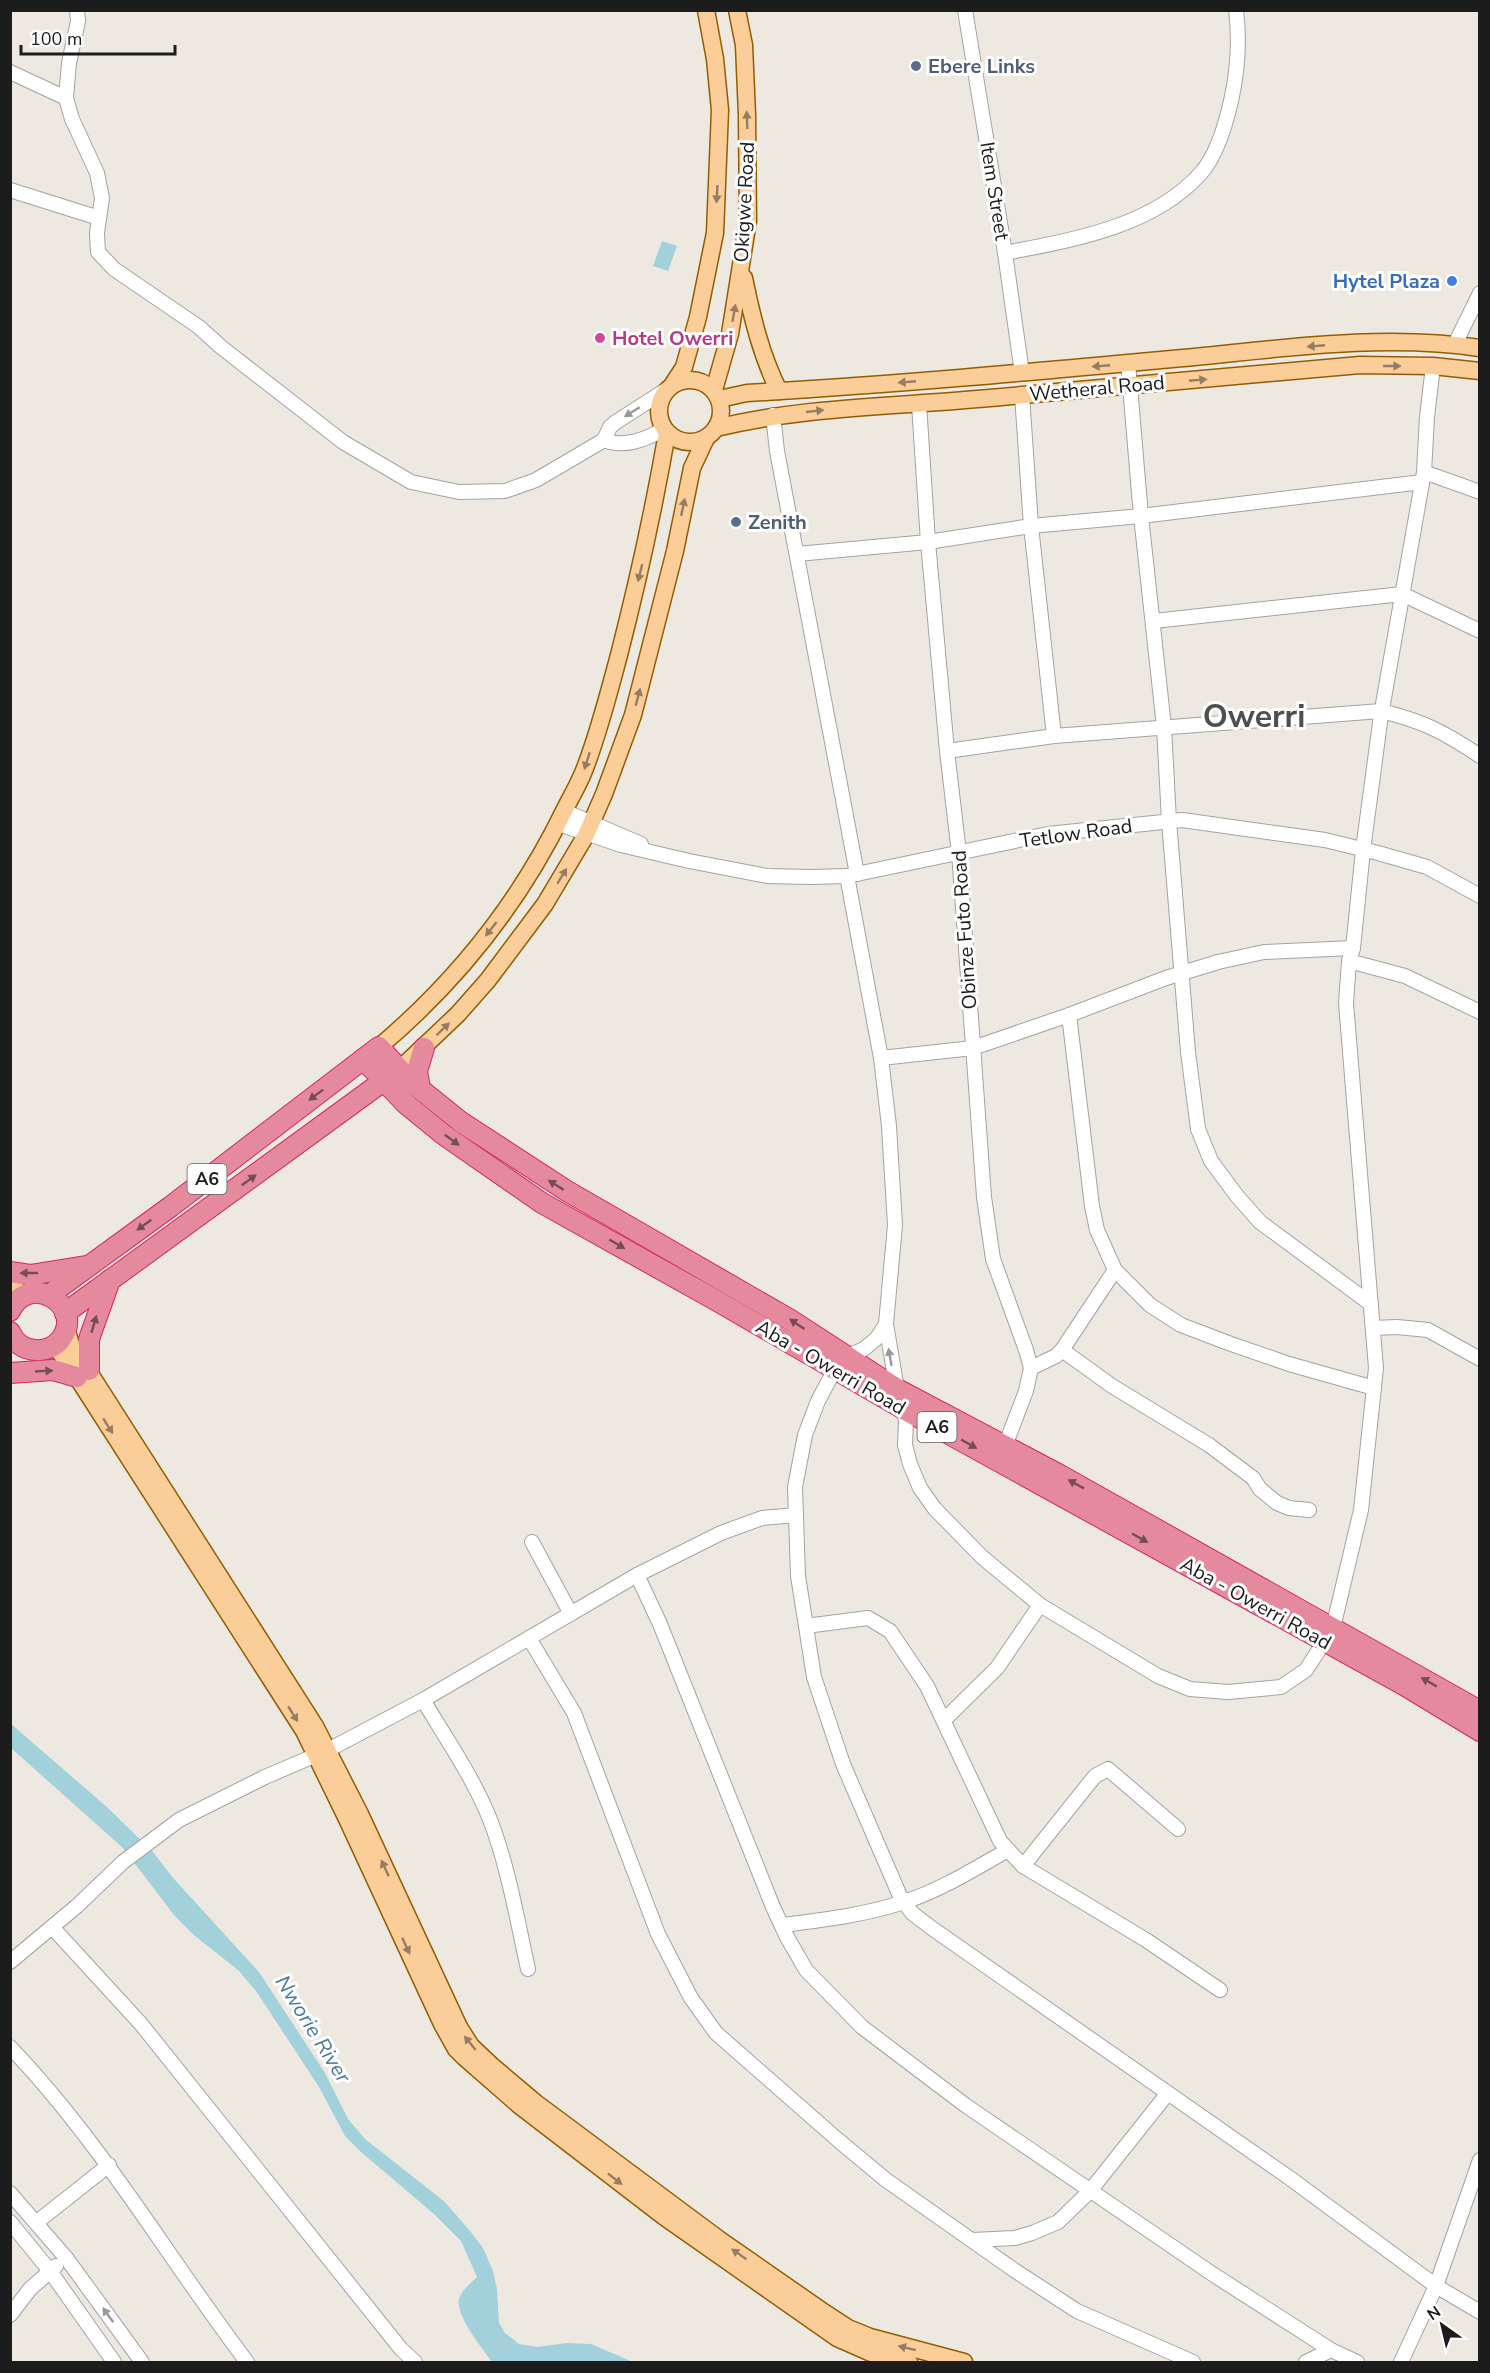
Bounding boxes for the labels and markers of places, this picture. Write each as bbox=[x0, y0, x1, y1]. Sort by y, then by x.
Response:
place label: Ebere Links bbox=[928, 53, 1035, 80]
marker: Ebere Links bbox=[909, 59, 923, 73]
place label: Hytel Plaza bbox=[1333, 268, 1440, 295]
marker: Hytel Plaza bbox=[1445, 274, 1459, 288]
place label: Hotel Owerri bbox=[612, 325, 733, 352]
marker: Hotel Owerri bbox=[593, 331, 607, 345]
place label: Zenith bbox=[748, 509, 807, 536]
marker: Zenith bbox=[729, 515, 743, 529]

